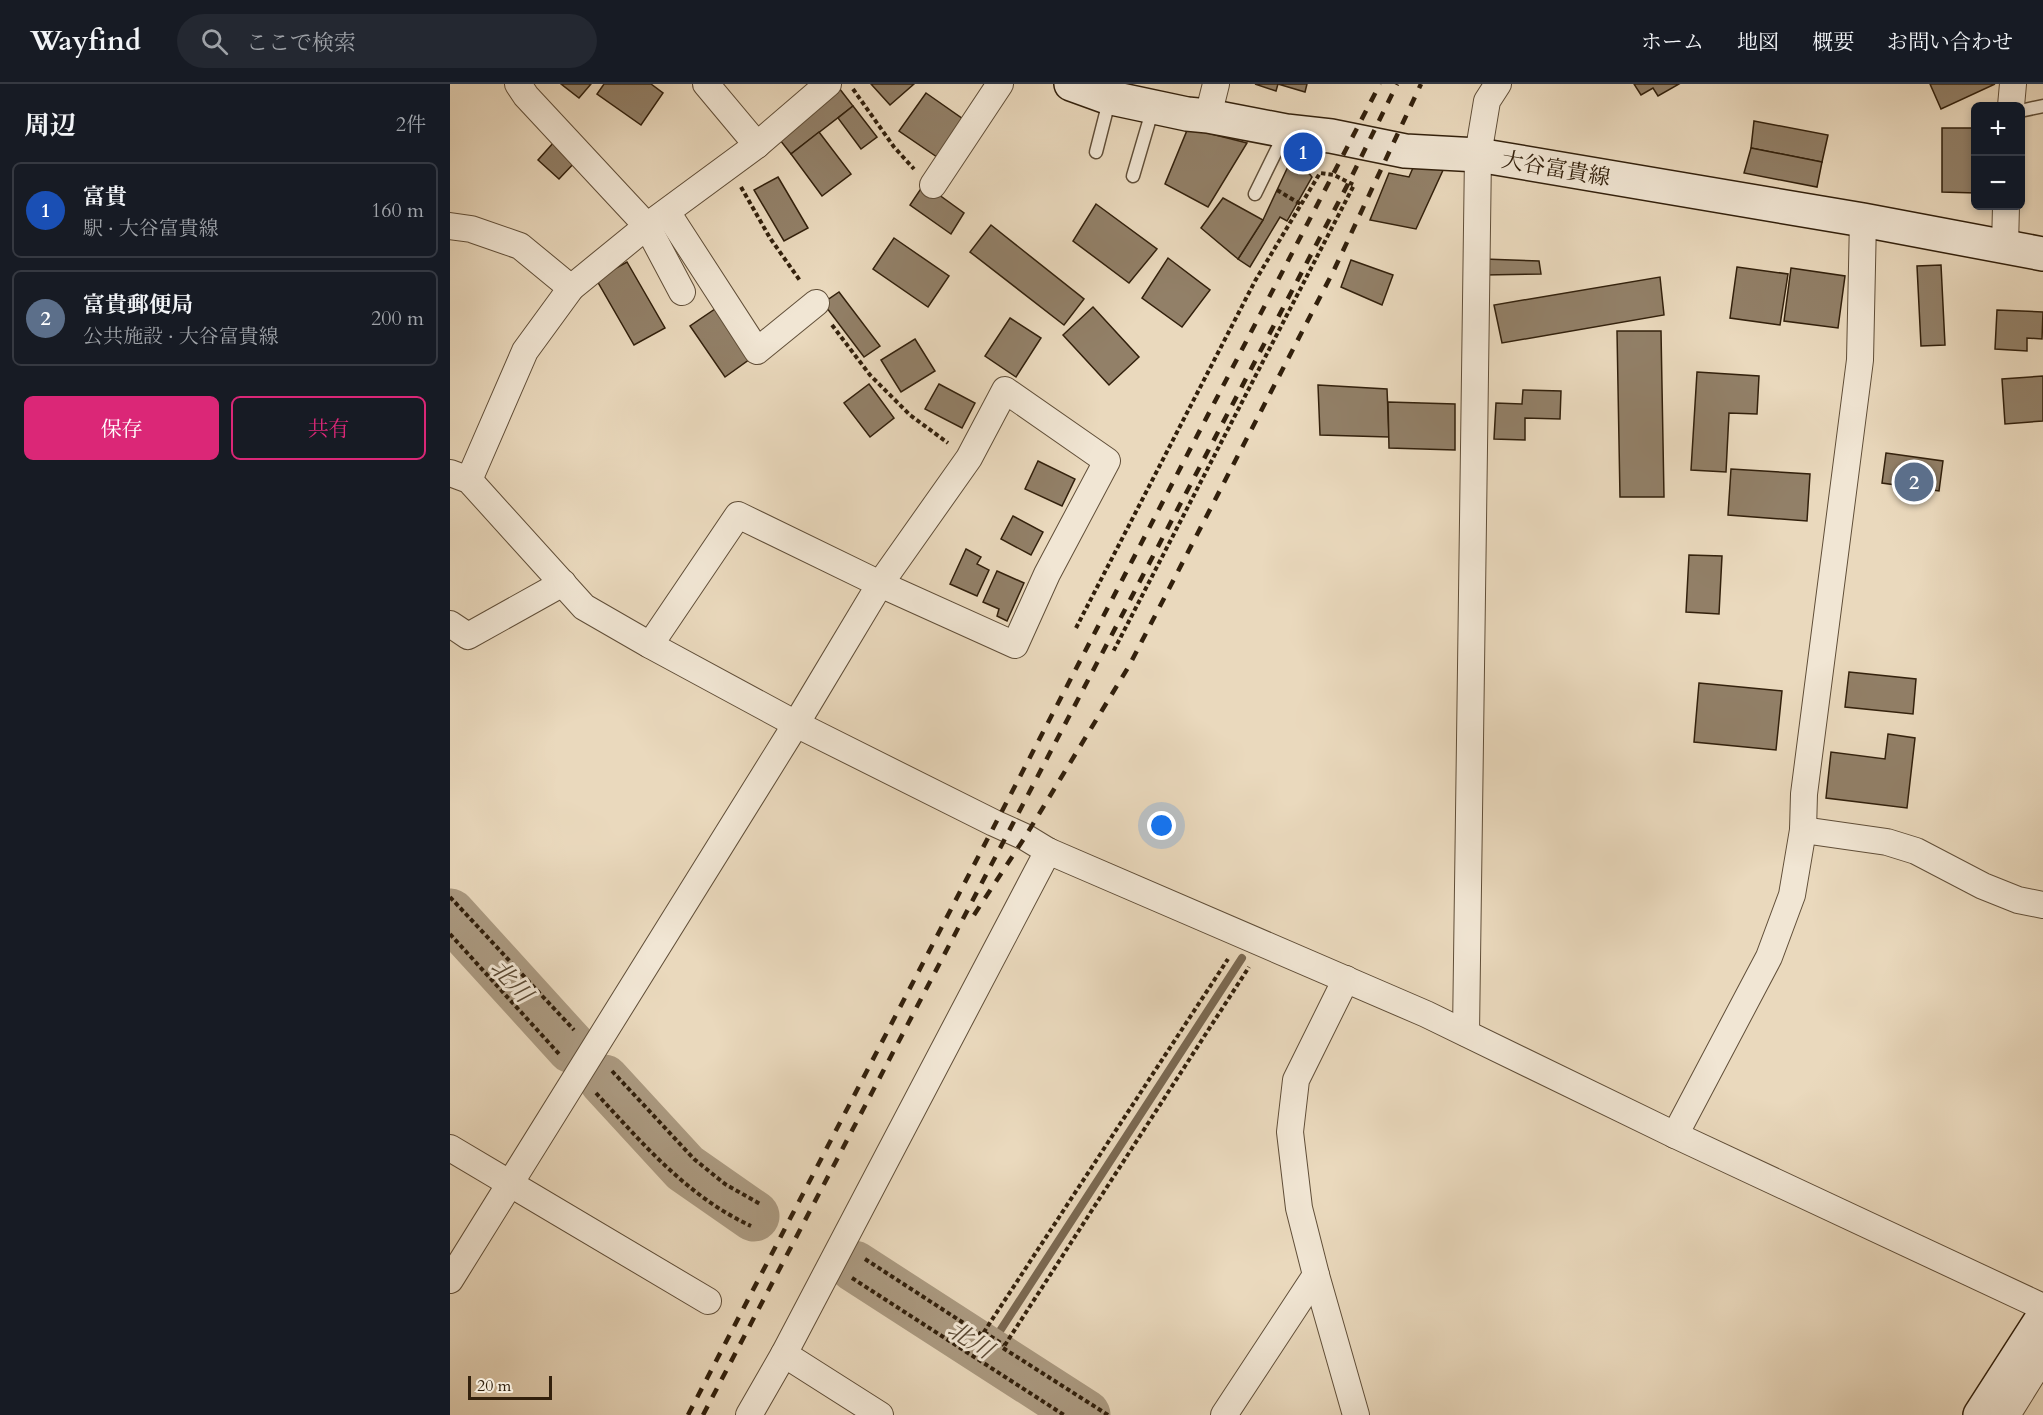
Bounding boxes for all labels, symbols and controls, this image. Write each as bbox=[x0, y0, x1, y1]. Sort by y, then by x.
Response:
search box bbox=[177, 14, 597, 68]
text: Wayfind bbox=[30, 22, 141, 60]
icon: search bbox=[198, 25, 231, 58]
text: ここで検索 bbox=[246, 28, 356, 58]
text: ホーム bbox=[1641, 28, 1704, 57]
text: 地図 bbox=[1737, 28, 1779, 57]
text: 概要 bbox=[1812, 28, 1854, 57]
text: お問い合わせ bbox=[1887, 28, 2013, 57]
map controls bbox=[1971, 102, 2025, 210]
button: + bbox=[1971, 102, 2025, 156]
text: 周辺 bbox=[24, 108, 76, 143]
text: 2件 bbox=[396, 111, 426, 138]
pin: 1 bbox=[1284, 130, 1322, 174]
street label: 大谷富貴線 bbox=[1499, 145, 1613, 193]
button: − bbox=[1971, 156, 2025, 210]
text: 富貴 bbox=[83, 182, 127, 212]
text: 1 bbox=[40, 197, 51, 224]
text: 160 m bbox=[371, 197, 424, 224]
text: 駅 · 大谷富貴線 bbox=[83, 215, 219, 242]
text: 富貴郵便局 bbox=[83, 290, 193, 320]
text: 2 bbox=[40, 305, 51, 332]
text: 200 m bbox=[371, 305, 424, 332]
text: 公共施設 · 大谷富貴線 bbox=[83, 323, 279, 350]
button: 保存 bbox=[24, 396, 219, 460]
button: 共有 bbox=[231, 396, 426, 460]
pin: 2 bbox=[1894, 460, 1934, 504]
your location bbox=[1147, 811, 1176, 840]
water label: 北川 bbox=[483, 952, 541, 1012]
water label: 北川 bbox=[941, 1313, 1002, 1369]
scale bar bbox=[468, 1373, 552, 1400]
text: 20 m bbox=[477, 1375, 511, 1397]

